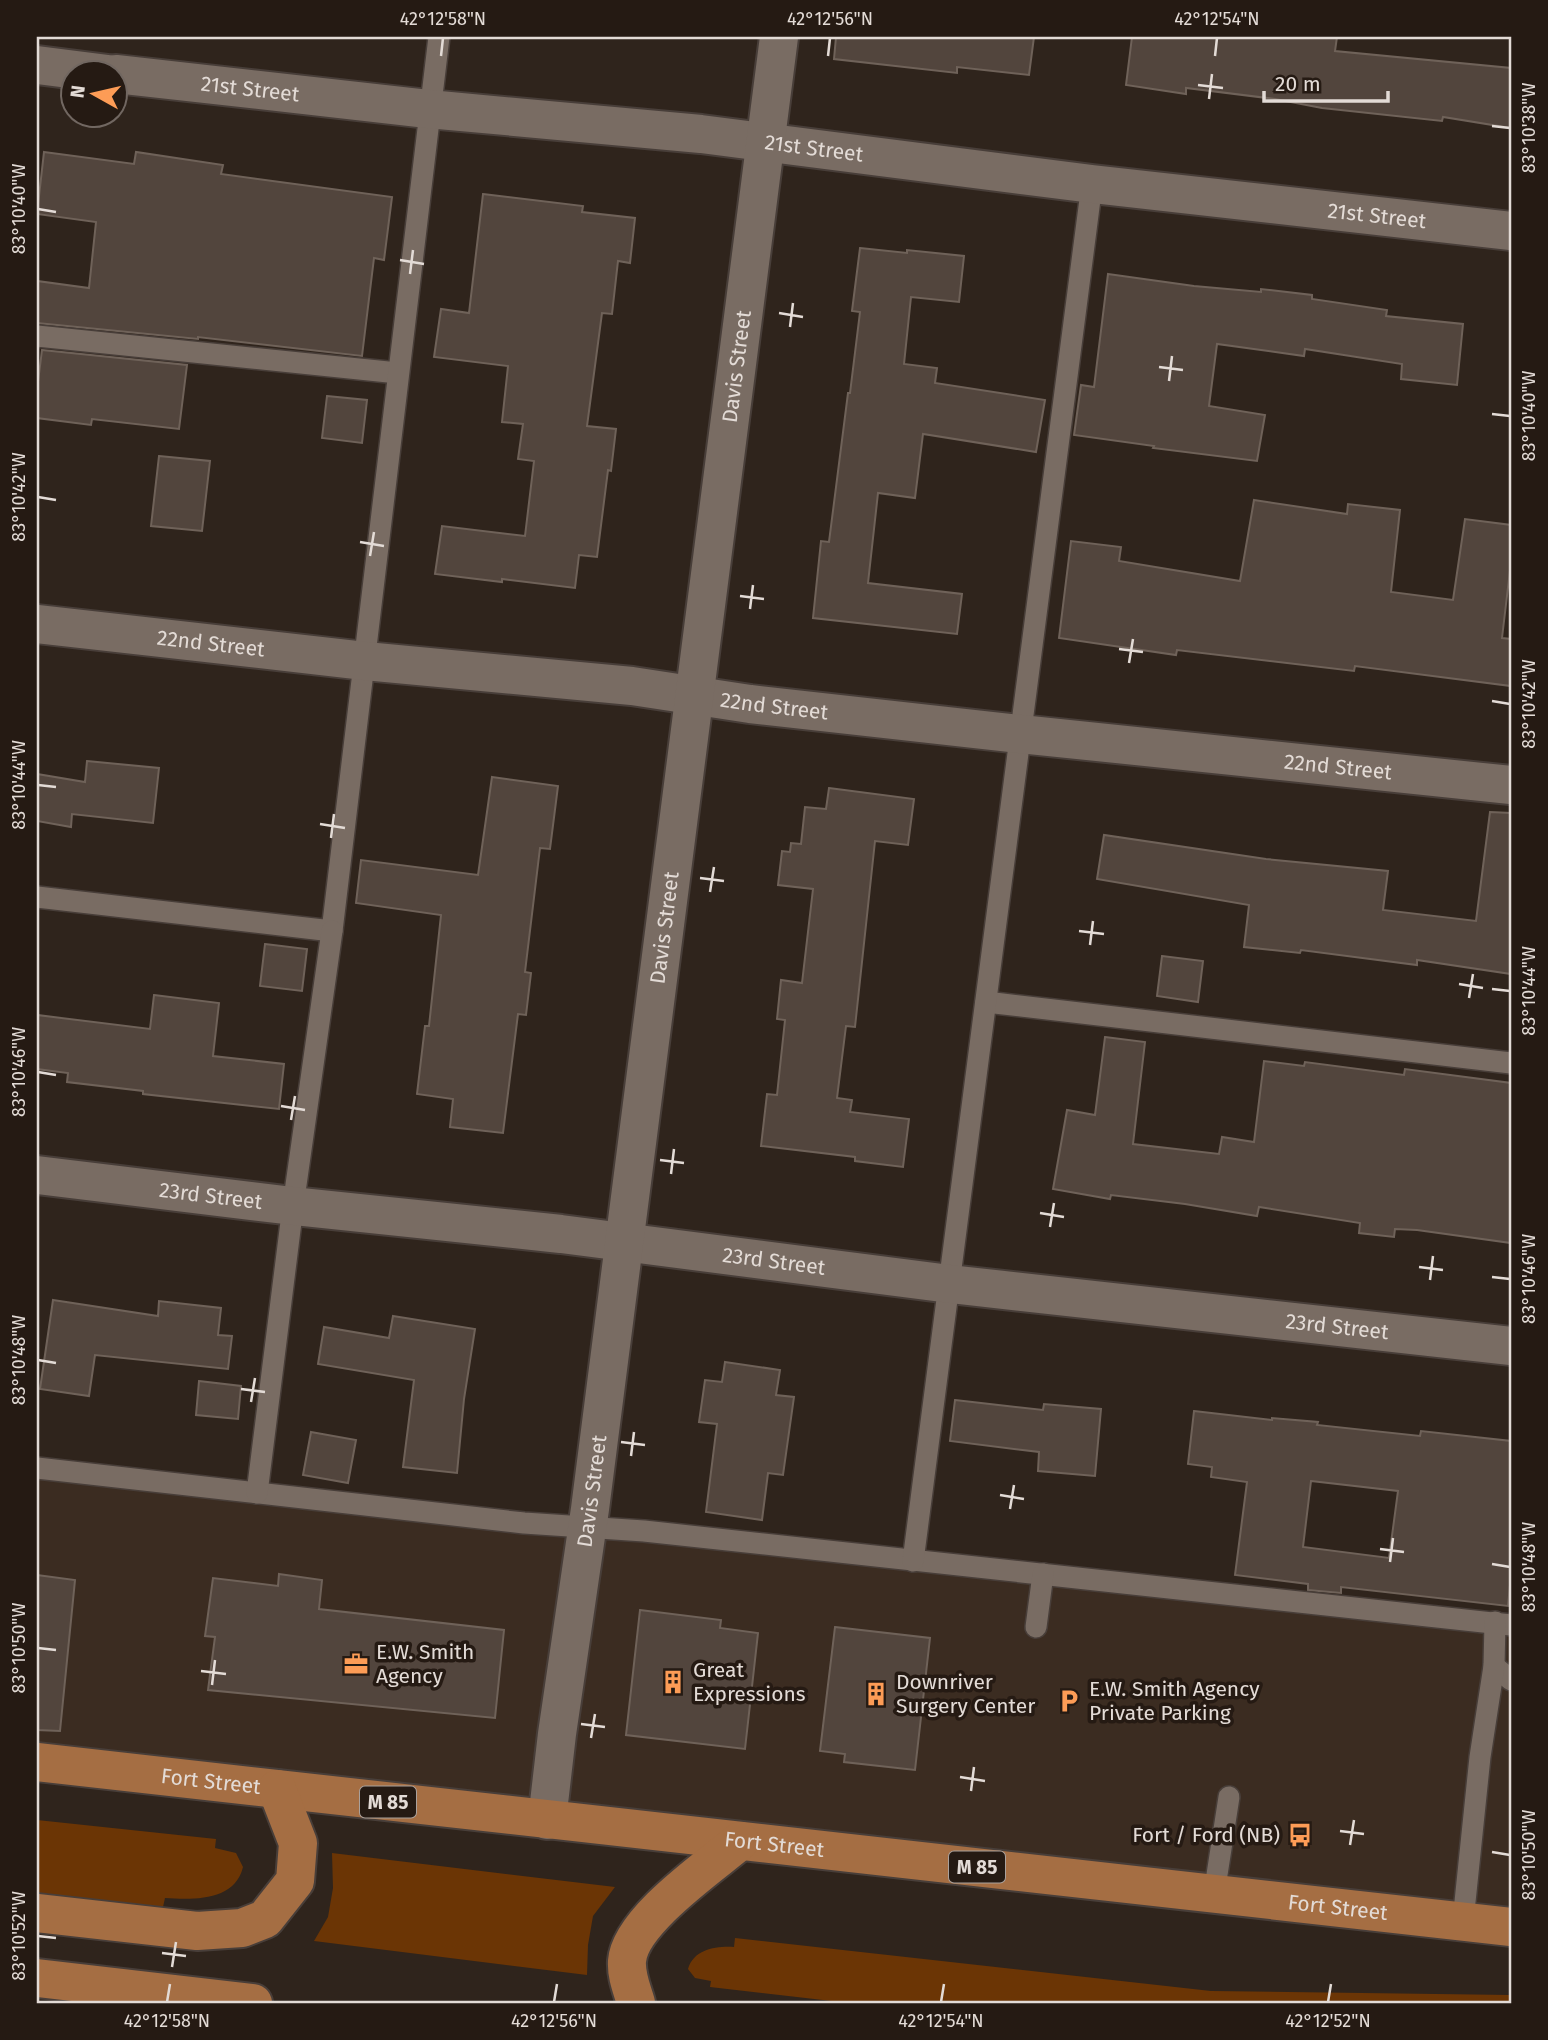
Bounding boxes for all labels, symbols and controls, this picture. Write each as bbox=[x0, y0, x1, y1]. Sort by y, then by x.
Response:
text: 42°12'58"N bbox=[400, 8, 486, 30]
text: 42°12'56"N bbox=[787, 8, 873, 30]
text: 42°12'54"N bbox=[1174, 8, 1260, 30]
north arrow bbox=[60, 60, 130, 130]
scale bar bbox=[1264, 60, 1389, 104]
street label: 21st Street bbox=[200, 71, 301, 108]
text: 20 m bbox=[1275, 71, 1321, 97]
text: 83°10'38"W bbox=[1518, 83, 1540, 173]
text: N bbox=[65, 84, 90, 100]
street label: 21st Street bbox=[763, 129, 865, 168]
text: 83°10'40"W bbox=[8, 164, 30, 254]
street label: 21st Street bbox=[1326, 198, 1428, 234]
street label: Davis Street bbox=[717, 308, 757, 424]
text: 83°10'40"W bbox=[1518, 371, 1540, 461]
text: 83°10'42"W bbox=[8, 452, 30, 542]
street label: 22nd Street bbox=[156, 625, 267, 663]
text: 83°10'42"W bbox=[1518, 659, 1540, 749]
street label: 22nd Street bbox=[719, 687, 830, 726]
text: 83°10'44"W bbox=[8, 740, 30, 830]
street label: 22nd Street bbox=[1283, 749, 1394, 786]
street label: Davis Street bbox=[645, 870, 685, 986]
text: 83°10'44"W bbox=[1518, 946, 1540, 1036]
text: 83°10'46"W bbox=[8, 1027, 30, 1117]
street label: 23rd Street bbox=[158, 1177, 264, 1215]
text: 83°10'46"W bbox=[1518, 1234, 1540, 1324]
street label: 23rd Street bbox=[721, 1242, 827, 1281]
street label: 23rd Street bbox=[1284, 1308, 1390, 1345]
text: 83°10'48"W bbox=[8, 1315, 30, 1405]
street label: Davis Street bbox=[572, 1433, 612, 1549]
text: 83°10'48"W bbox=[1518, 1522, 1540, 1612]
text: 83°10'50"W bbox=[8, 1602, 30, 1693]
place label: E.W. Smith Agency bbox=[376, 1639, 474, 1689]
office icon: E.W. Smith Agency bbox=[342, 1650, 370, 1678]
place label: Great Expressions bbox=[693, 1657, 806, 1707]
building icon: Great Expressions bbox=[659, 1668, 687, 1696]
place label: Downriver Surgery Center bbox=[896, 1669, 1035, 1719]
place label: E.W. Smith Agency Private Parking bbox=[1089, 1676, 1260, 1726]
building icon: Downriver Surgery Center bbox=[862, 1680, 890, 1708]
parking icon: E.W. Smith Agency Private Parking bbox=[1055, 1687, 1083, 1715]
street label: Fort Street bbox=[160, 1763, 263, 1800]
road number: M 85 bbox=[360, 1786, 416, 1818]
text: 83°10'50"W bbox=[1518, 1809, 1540, 1900]
bus stop icon: Fort / Ford (NB) bbox=[1286, 1821, 1314, 1849]
place label: Fort / Ford (NB) bbox=[1132, 1822, 1280, 1848]
street label: Fort Street bbox=[723, 1826, 826, 1863]
road number: M 85 bbox=[949, 1852, 1005, 1882]
street label: Fort Street bbox=[1287, 1889, 1389, 1926]
text: 83°10'52"W bbox=[8, 1891, 30, 1981]
text: 42°12'58"N bbox=[124, 2010, 210, 2032]
text: 42°12'56"N bbox=[511, 2010, 597, 2032]
text: 42°12'54"N bbox=[898, 2010, 984, 2032]
text: 42°12'52"N bbox=[1285, 2010, 1371, 2032]

